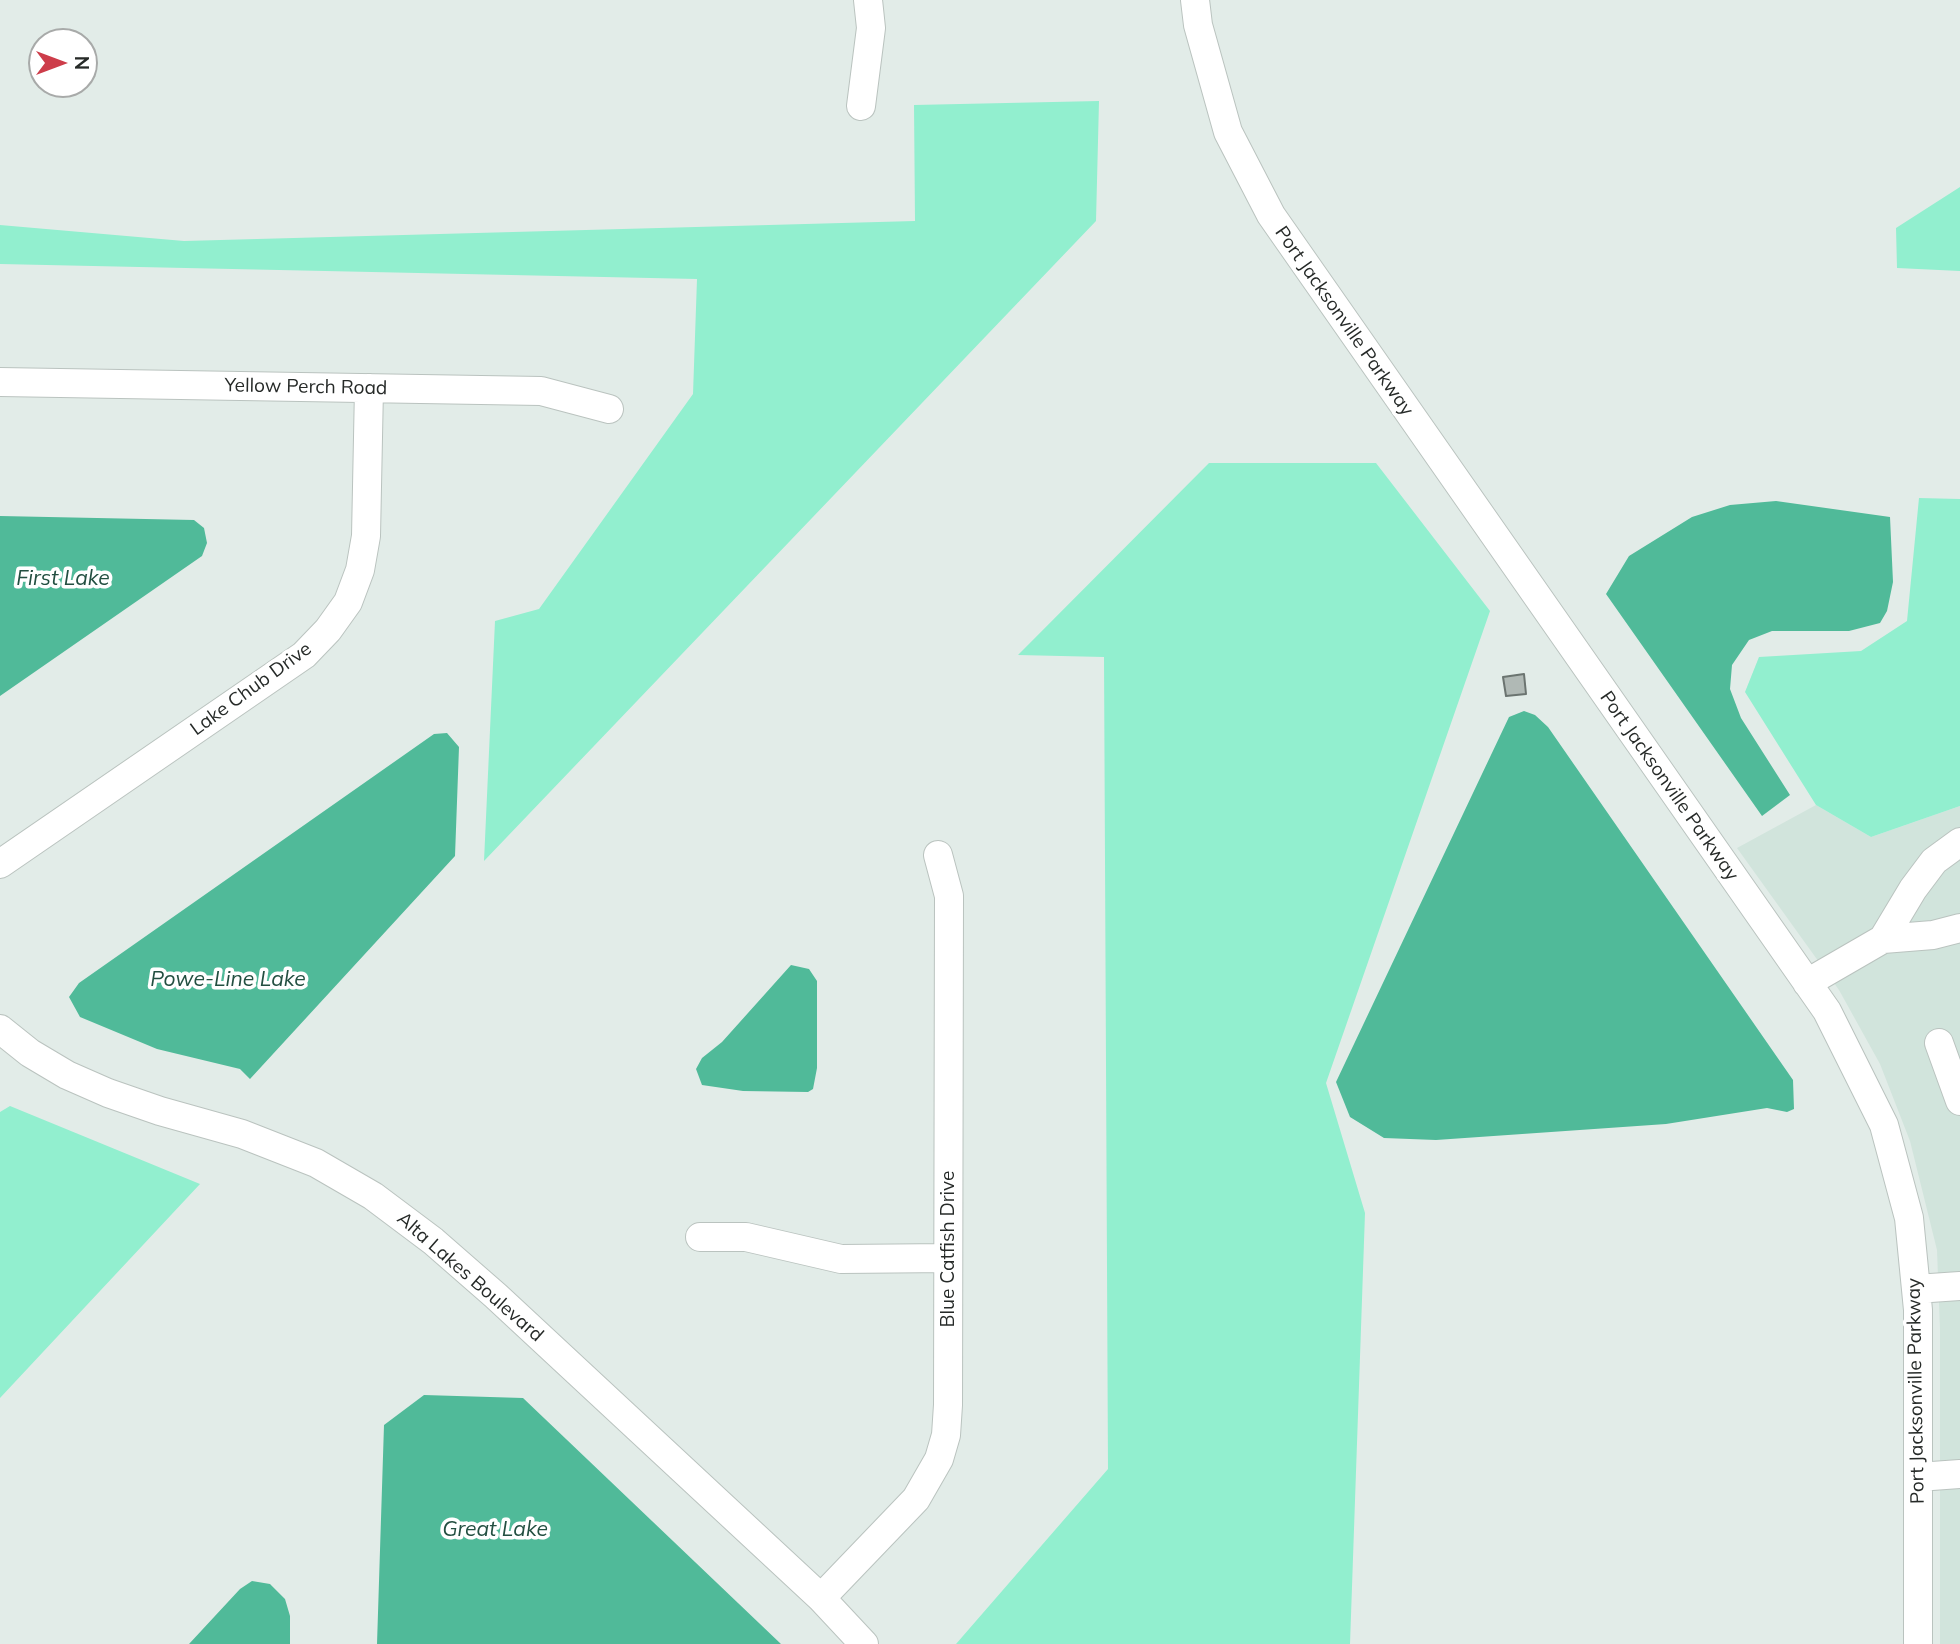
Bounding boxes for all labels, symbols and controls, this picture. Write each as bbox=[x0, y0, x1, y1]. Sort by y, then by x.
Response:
north arrow bbox=[28, 28, 98, 98]
text: N bbox=[70, 56, 94, 70]
street label: Port Jacksonville Parkway bbox=[1270, 222, 1418, 420]
street label: Yellow Perch Road bbox=[224, 374, 388, 400]
water label: First Lake bbox=[16, 566, 110, 592]
street label: Lake Chub Drive bbox=[186, 637, 316, 741]
street label: Port Jacksonville Parkway bbox=[1595, 687, 1743, 885]
water label: Powe-Line Lake bbox=[150, 967, 306, 993]
street label: Blue Catfish Drive bbox=[937, 1171, 959, 1327]
street label: Alta Lakes Boulevard bbox=[392, 1207, 548, 1347]
street label: Port Jacksonville Parkway bbox=[1903, 1278, 1929, 1504]
water label: Great Lake bbox=[442, 1517, 548, 1543]

